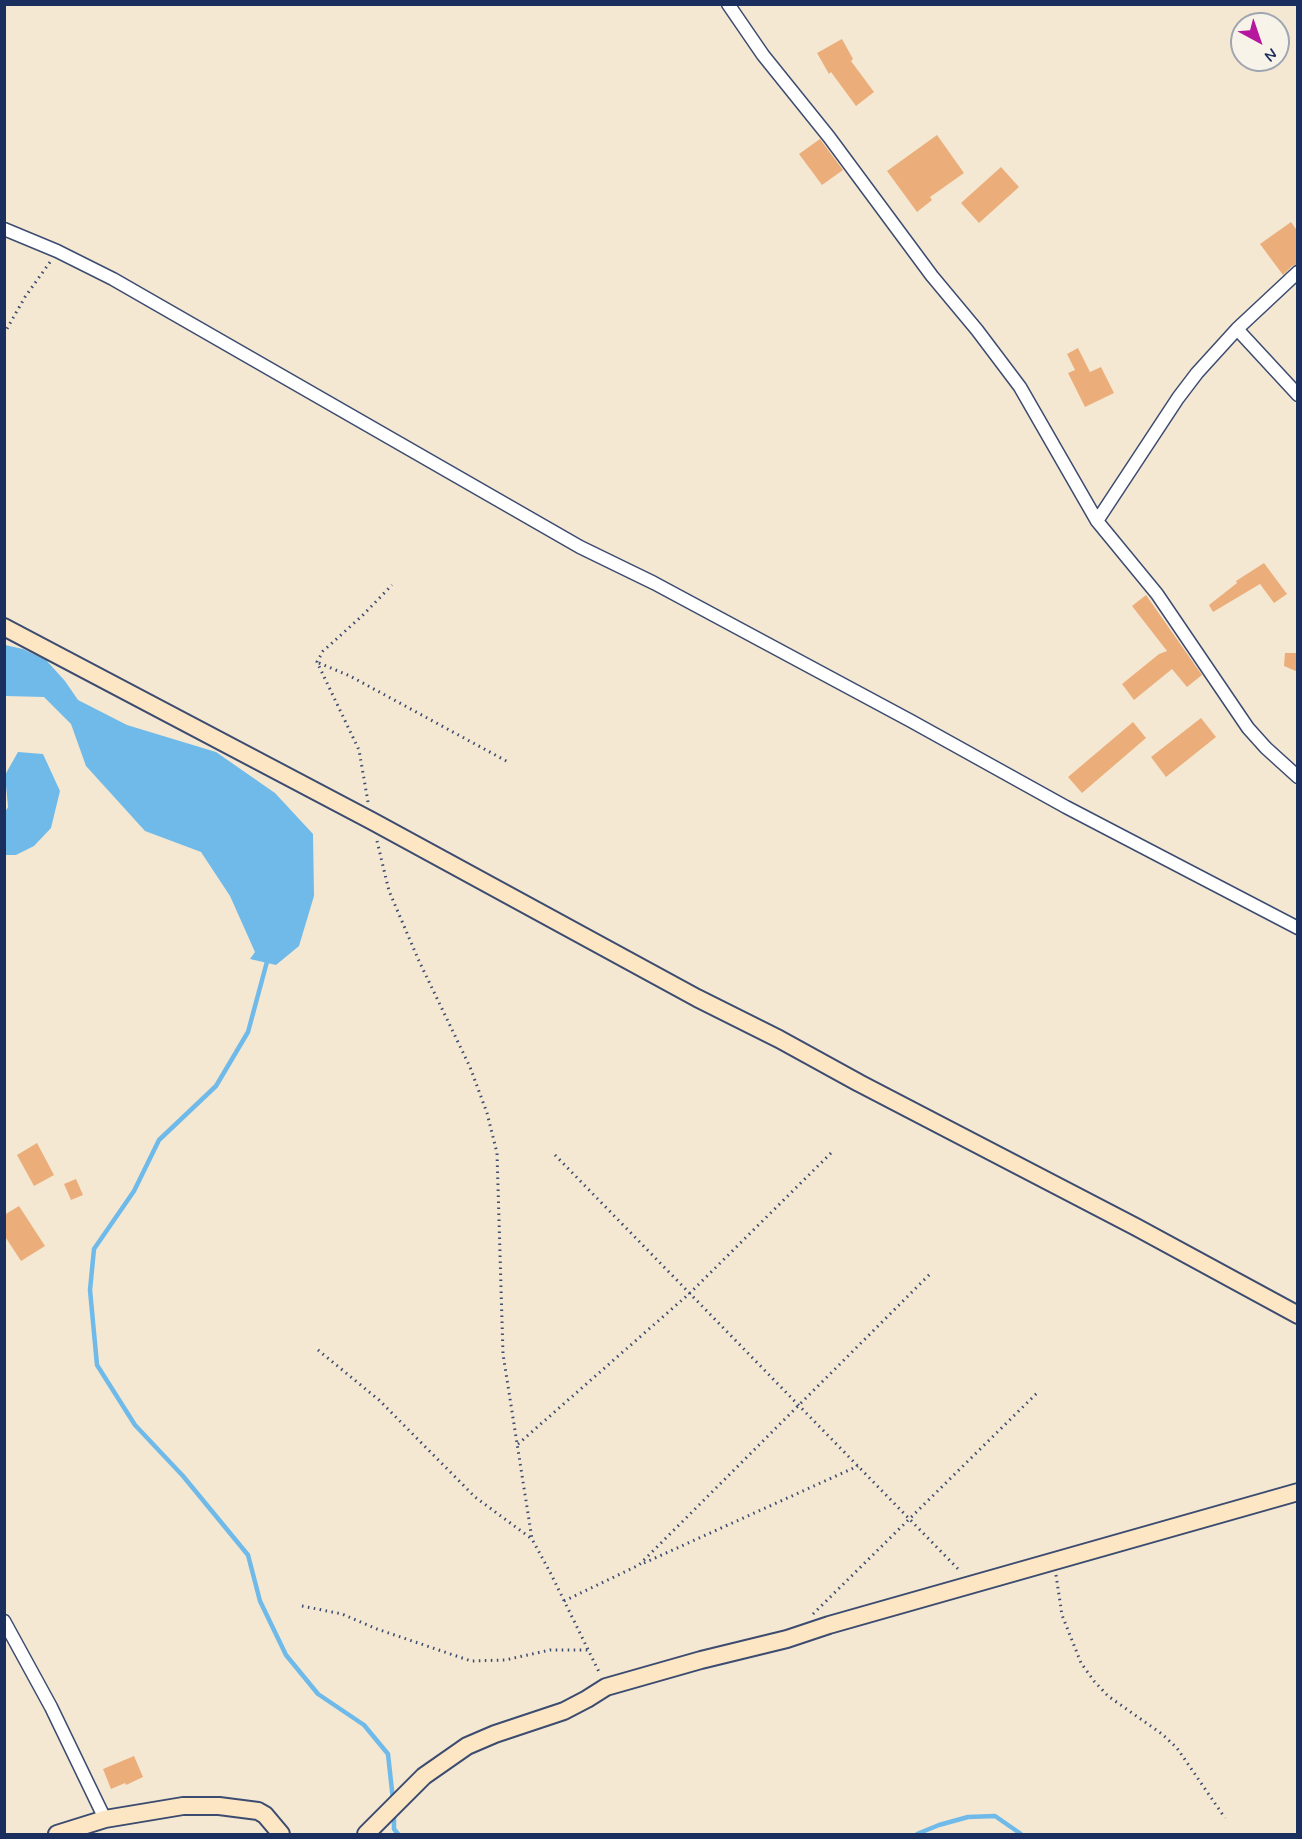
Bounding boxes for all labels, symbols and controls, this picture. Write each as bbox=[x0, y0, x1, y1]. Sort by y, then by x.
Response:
north arrow bbox=[1230, 12, 1290, 72]
text: N bbox=[1260, 43, 1281, 66]

